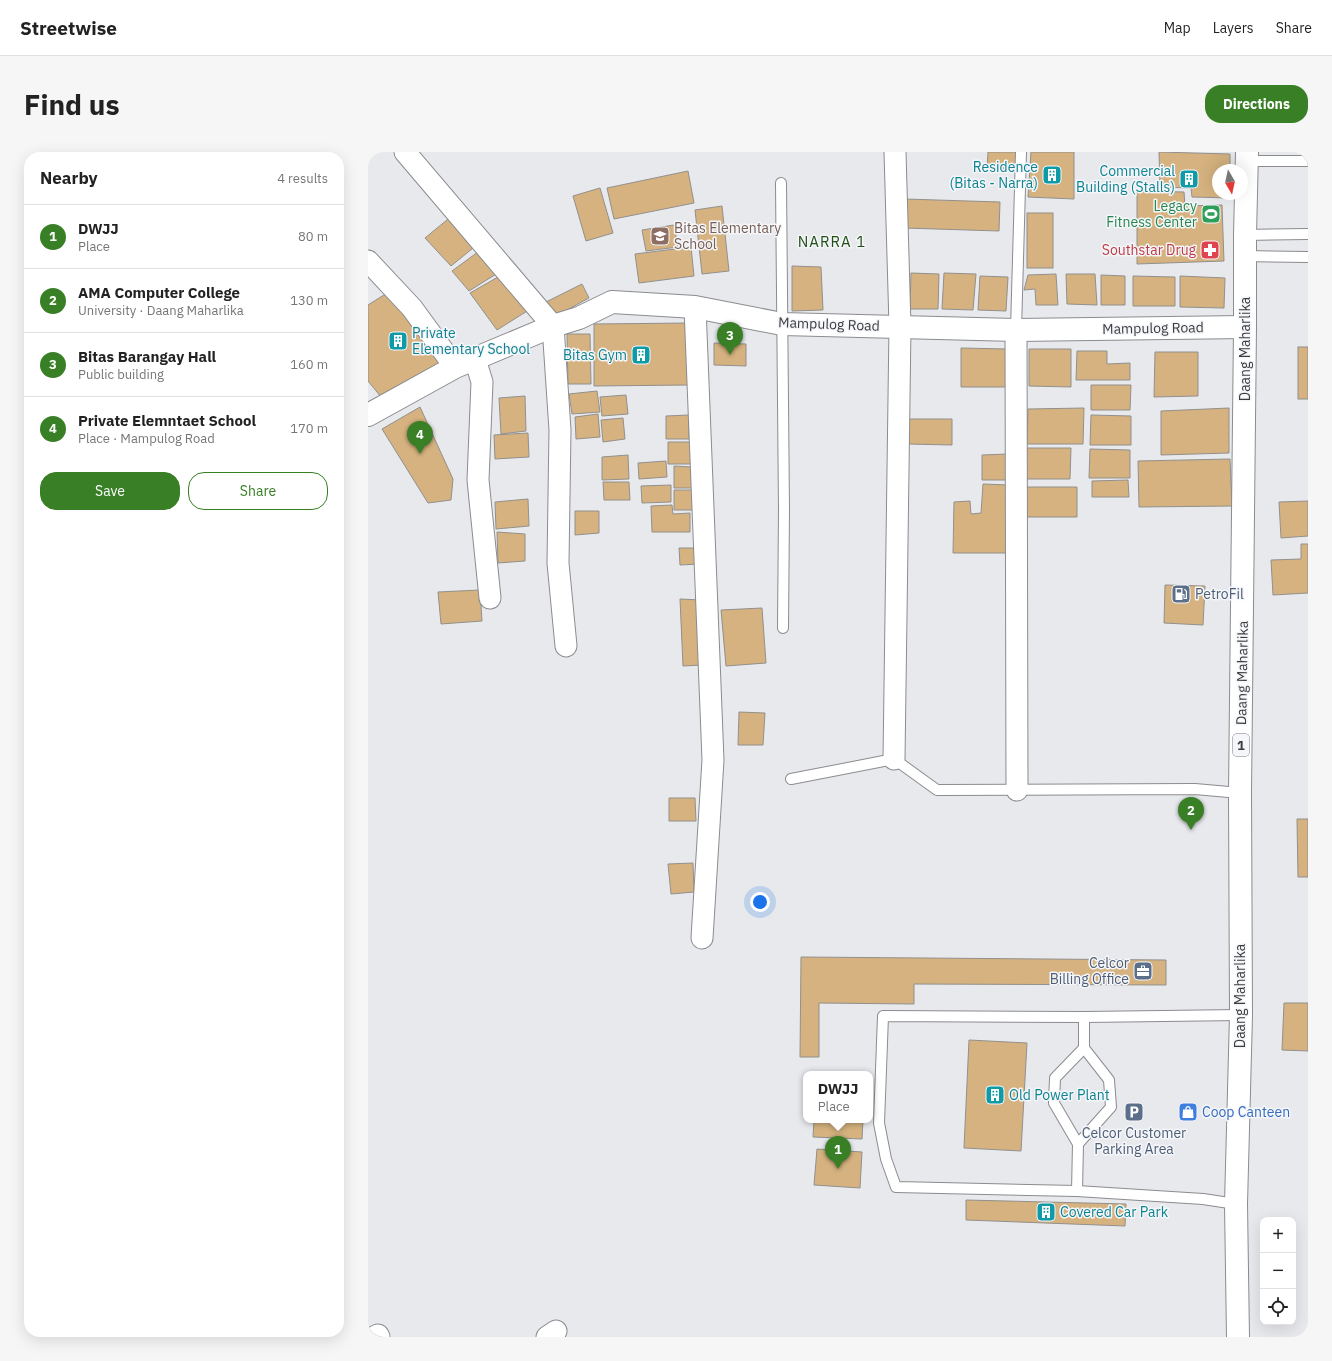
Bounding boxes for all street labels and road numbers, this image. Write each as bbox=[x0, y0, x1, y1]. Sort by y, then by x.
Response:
street label: Daang Maharlika bbox=[1236, 296, 1254, 401]
street label: Mampulog Road bbox=[778, 313, 880, 335]
street label: Mampulog Road bbox=[1102, 318, 1204, 338]
street label: Daang Maharlika bbox=[1232, 620, 1252, 725]
road number: 1 bbox=[1233, 734, 1249, 756]
street label: Daang Maharlika bbox=[1231, 943, 1249, 1048]

